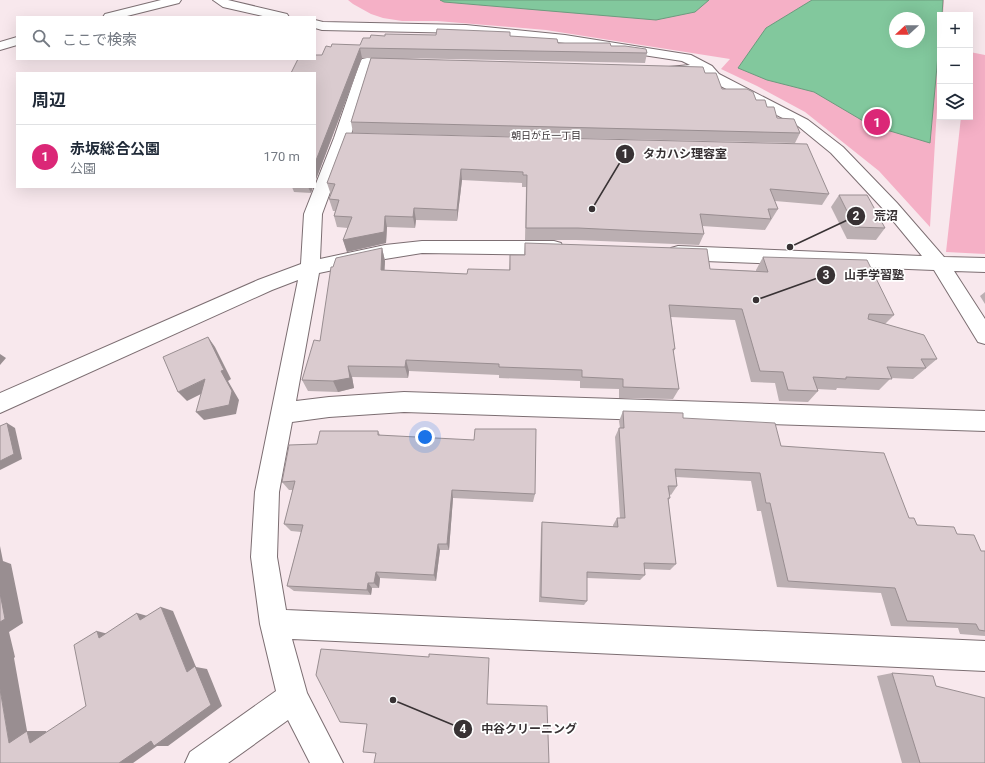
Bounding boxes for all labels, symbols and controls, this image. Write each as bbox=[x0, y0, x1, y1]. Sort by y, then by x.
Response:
north arrow bbox=[889, 12, 925, 48]
map controls bbox=[937, 12, 973, 120]
button: + bbox=[937, 12, 973, 48]
search box bbox=[16, 16, 316, 60]
icon: search bbox=[30, 27, 52, 49]
text: ここで検索 bbox=[62, 31, 137, 49]
button: − bbox=[937, 48, 973, 84]
button: layers bbox=[937, 84, 973, 120]
text: 周辺 bbox=[32, 90, 66, 110]
pin: 1 bbox=[864, 107, 890, 137]
district label: 朝日が丘一丁目 bbox=[511, 130, 581, 141]
text: 赤坂総合公園 bbox=[70, 140, 160, 158]
callout: タカハシ理容室 bbox=[615, 142, 735, 166]
text: 1 bbox=[622, 147, 628, 161]
text: タカハシ理容室 bbox=[643, 147, 727, 161]
text: 1 bbox=[41, 149, 49, 164]
text: 170 m bbox=[263, 149, 300, 164]
text: 公園 bbox=[70, 161, 96, 176]
callout: 荒沼 bbox=[846, 204, 906, 228]
text: 2 bbox=[853, 209, 860, 223]
text: 荒沼 bbox=[874, 209, 898, 223]
callout: 山手学習塾 bbox=[816, 263, 912, 287]
text: 3 bbox=[823, 268, 830, 282]
text: 山手学習塾 bbox=[844, 268, 904, 282]
your location bbox=[415, 427, 435, 447]
callout: 中谷クリーニング bbox=[453, 717, 585, 741]
text: 4 bbox=[460, 722, 467, 736]
text: 中谷クリーニング bbox=[481, 722, 577, 736]

